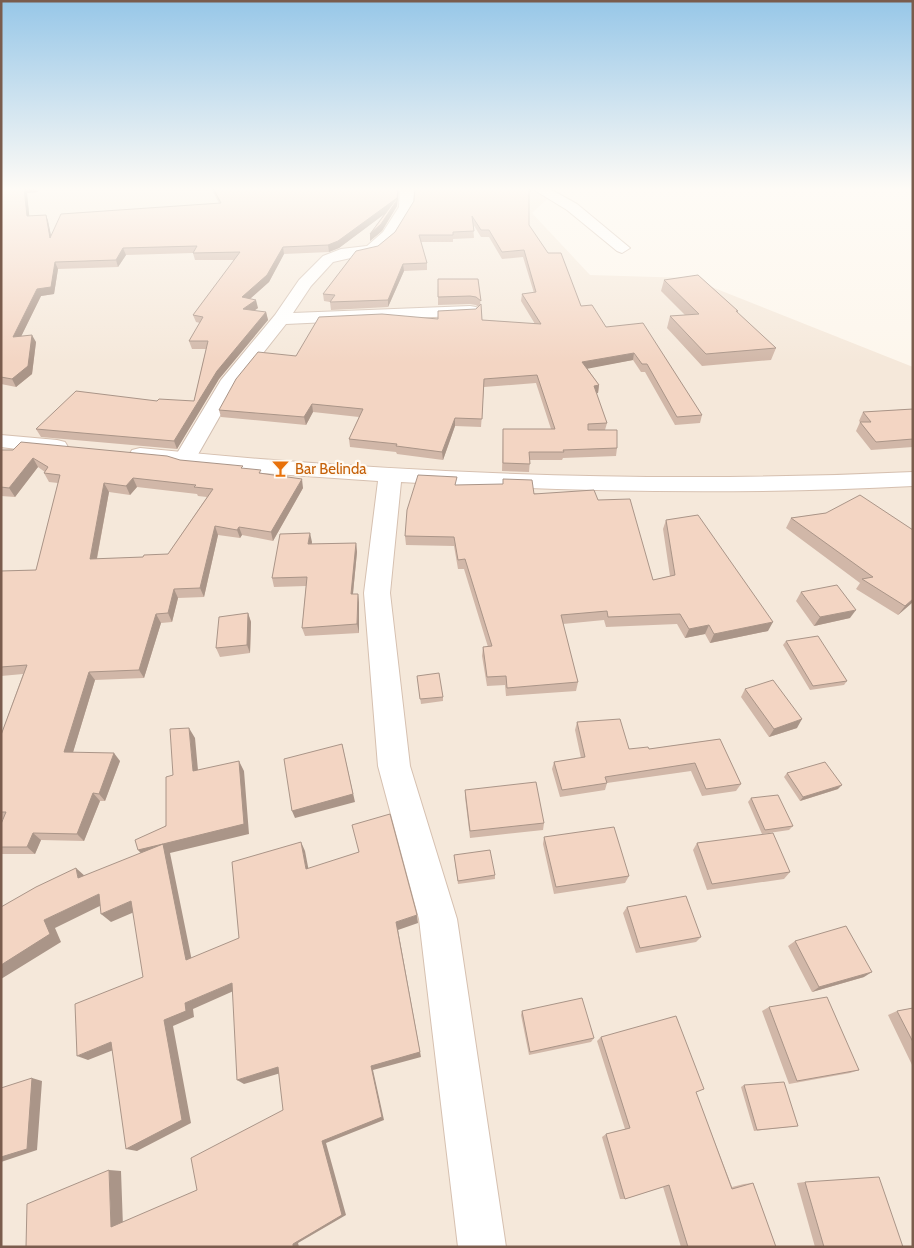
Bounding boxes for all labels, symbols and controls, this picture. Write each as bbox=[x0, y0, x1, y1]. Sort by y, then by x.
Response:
bar icon: Bar Belinda bbox=[271, 459, 291, 479]
place label: Bar Belinda bbox=[295, 460, 367, 478]

